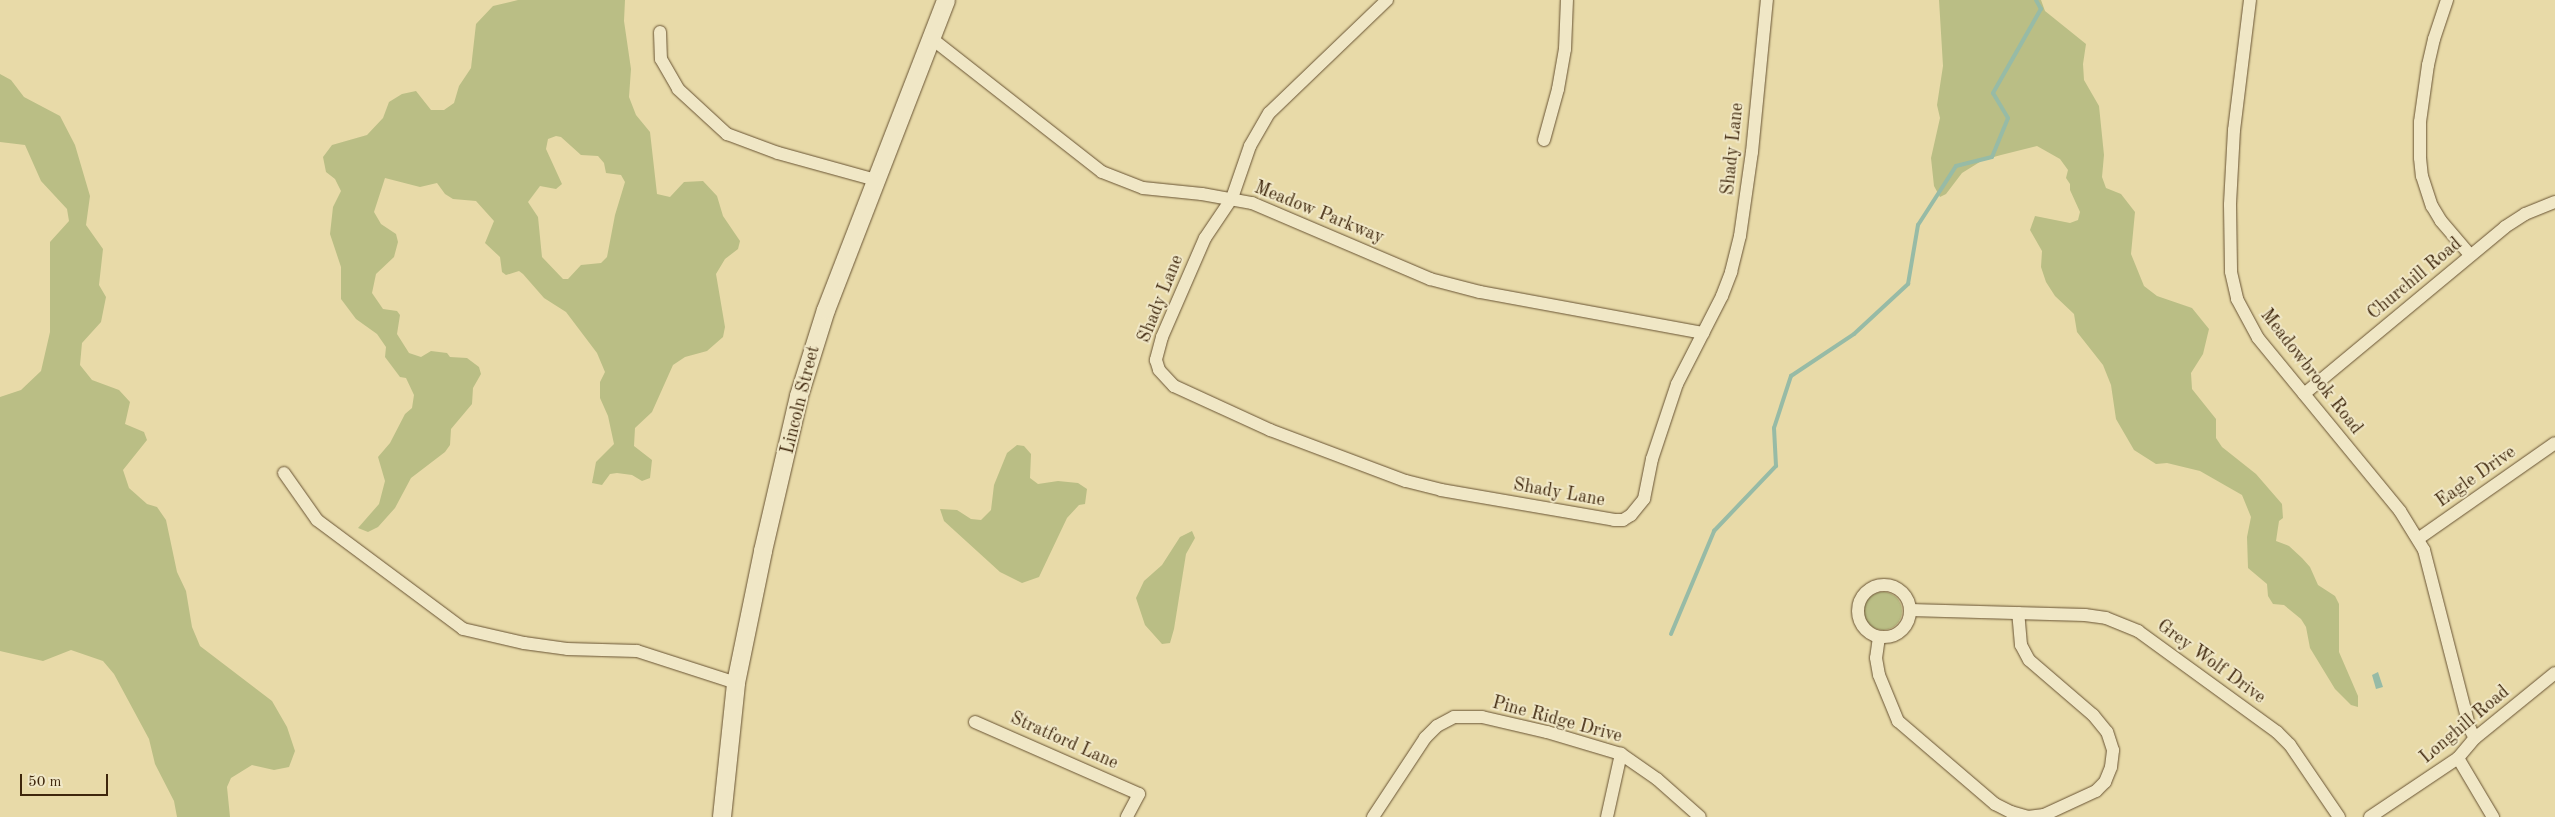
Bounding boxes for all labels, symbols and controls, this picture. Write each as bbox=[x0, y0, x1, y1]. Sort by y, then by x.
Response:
street label: Shady Lane bbox=[1717, 102, 1749, 196]
street label: Meadow Parkway bbox=[1251, 177, 1387, 249]
street label: Churchill Road bbox=[2364, 233, 2466, 325]
street label: Shady Lane bbox=[1134, 252, 1188, 346]
street label: Meadowbrook Road bbox=[2255, 305, 2367, 439]
street label: Lincoln Street bbox=[777, 344, 825, 456]
street label: Eagle Drive bbox=[2432, 442, 2520, 512]
street label: Shady Lane bbox=[1511, 474, 1607, 512]
street label: Grey Wolf Drive bbox=[2153, 615, 2269, 709]
street label: Longhill Road bbox=[2416, 681, 2514, 769]
street label: Pine Ridge Drive bbox=[1490, 692, 1624, 748]
street label: Stratford Lane bbox=[1007, 708, 1121, 774]
scale bar bbox=[22, 764, 110, 796]
text: 50 m bbox=[28, 775, 62, 790]

